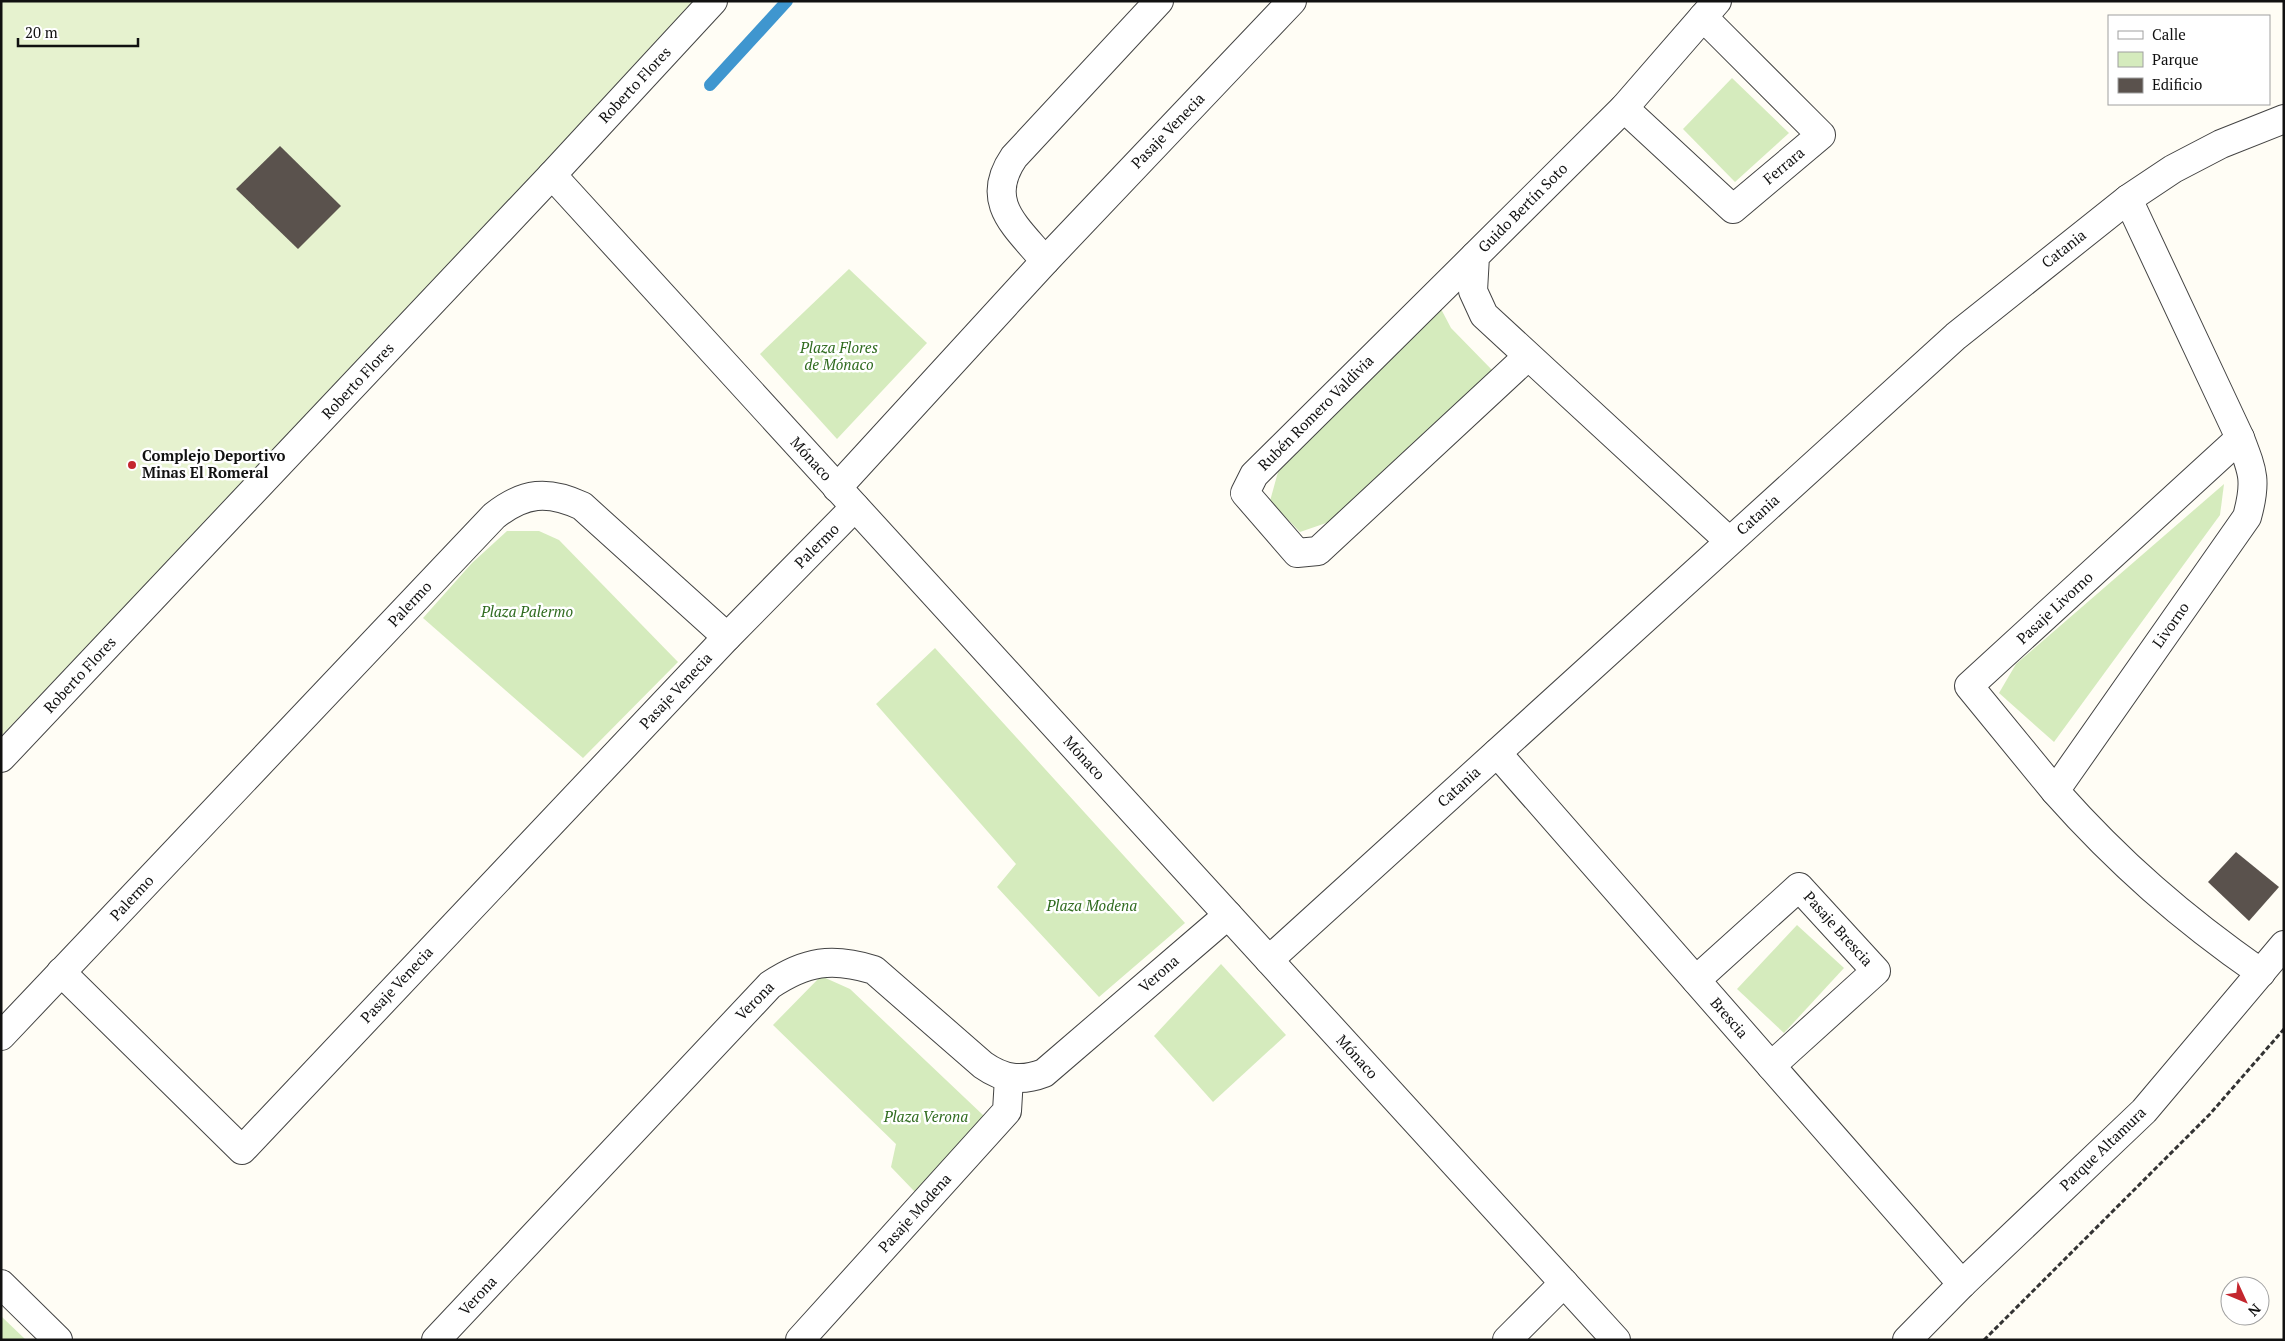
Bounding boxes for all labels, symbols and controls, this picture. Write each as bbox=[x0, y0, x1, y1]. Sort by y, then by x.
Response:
scale bar bbox=[18, 15, 138, 47]
legend bbox=[2108, 15, 2270, 105]
text: 20 m bbox=[25, 22, 58, 42]
text: Calle bbox=[2152, 24, 2186, 44]
street label: Roberto Flores bbox=[594, 42, 675, 127]
text: Parque bbox=[2152, 49, 2199, 69]
text: Edificio bbox=[2152, 74, 2202, 94]
street label: Pasaje Venecia bbox=[1126, 88, 1209, 172]
street label: Ferrara bbox=[1758, 142, 1809, 188]
street label: Guido Bertín Soto bbox=[1473, 158, 1571, 256]
street label: Catania bbox=[2037, 224, 2090, 272]
park label: Plaza Flores de Mónaco bbox=[799, 337, 878, 374]
street label: Roberto Flores bbox=[317, 338, 398, 423]
street label: Rubén Romero Valdivia bbox=[1253, 350, 1378, 474]
street label: Mónaco bbox=[787, 432, 837, 485]
place label: Complejo Deportivo Minas El Romeral bbox=[142, 445, 286, 482]
marker: Complejo Deportivo Minas El Romeral bbox=[126, 459, 138, 471]
street label: Catania bbox=[1732, 489, 1783, 539]
street label: Palermo bbox=[790, 519, 843, 572]
street label: Pasaje Livorno bbox=[2012, 567, 2097, 648]
street label: Palermo bbox=[383, 576, 436, 630]
street label: Livorno bbox=[2147, 598, 2193, 651]
park label: Plaza Palermo bbox=[480, 601, 573, 621]
street label: Roberto Flores bbox=[39, 632, 120, 717]
street label: Pasaje Venecia bbox=[635, 647, 716, 733]
street label: Mónaco bbox=[1060, 731, 1110, 784]
street label: Catania bbox=[1433, 761, 1484, 811]
street label: Palermo bbox=[105, 870, 158, 924]
street label: Pasaje Brescia bbox=[1800, 887, 1878, 970]
park label: Plaza Modena bbox=[1046, 895, 1137, 915]
street label: Pasaje Venecia bbox=[356, 941, 437, 1027]
street label: Verona bbox=[1134, 950, 1183, 996]
street label: Verona bbox=[731, 976, 778, 1024]
street label: Brescia bbox=[1706, 993, 1753, 1042]
street label: Mónaco bbox=[1333, 1030, 1383, 1083]
street label: Parque Altamura bbox=[2055, 1102, 2150, 1195]
park label: Plaza Verona bbox=[883, 1106, 968, 1126]
street label: Pasaje Modena bbox=[873, 1168, 955, 1256]
street label: Verona bbox=[454, 1271, 501, 1319]
north arrow bbox=[2220, 1276, 2270, 1326]
text: N bbox=[2244, 1300, 2265, 1321]

